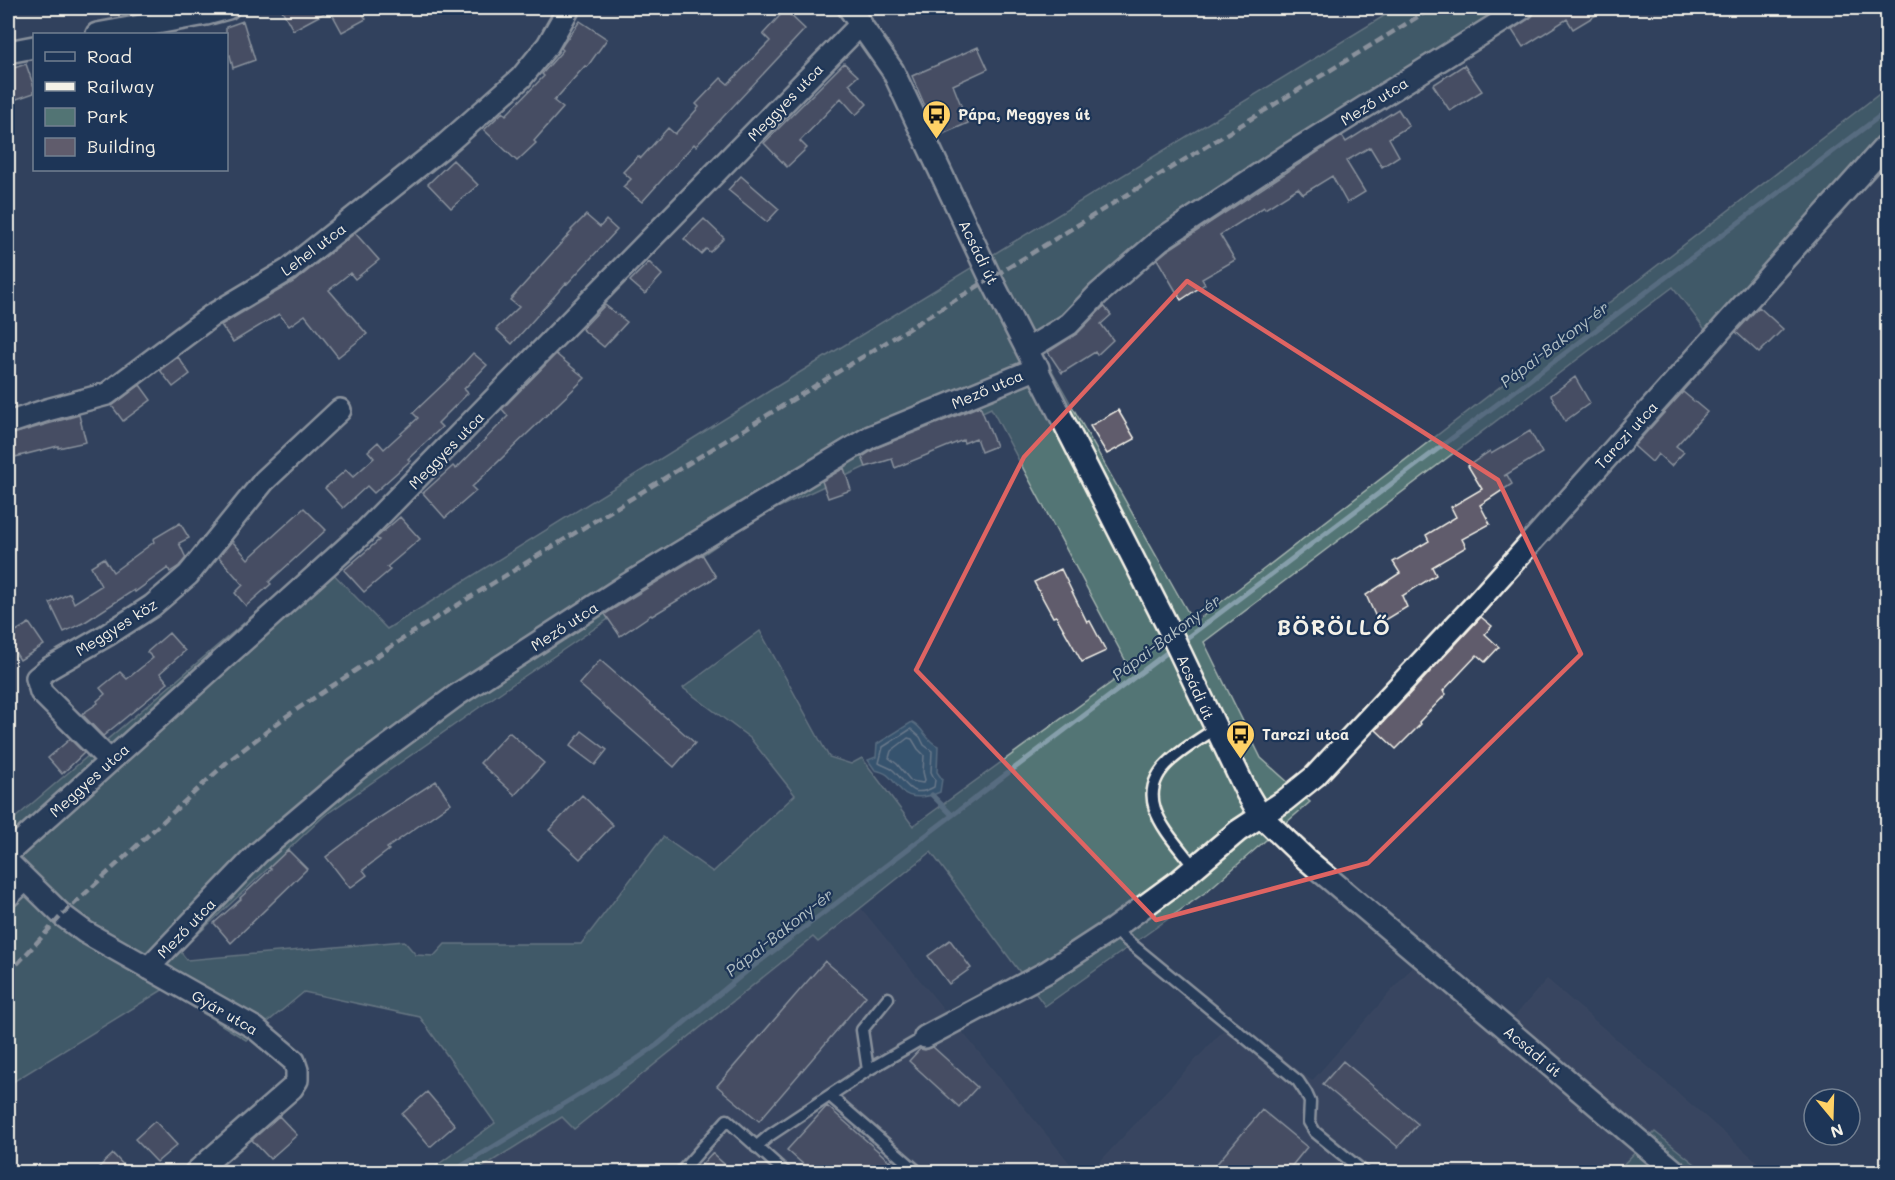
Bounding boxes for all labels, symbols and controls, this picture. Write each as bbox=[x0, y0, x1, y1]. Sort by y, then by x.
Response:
legend bbox=[33, 33, 228, 171]
text: Road bbox=[87, 44, 132, 68]
street label: Meggyes utca bbox=[743, 59, 827, 145]
street label: Mező utca bbox=[1336, 72, 1412, 130]
text: Railway bbox=[87, 74, 154, 98]
bus stop icon: Pápa, Meggyes út bbox=[921, 98, 953, 140]
text: Park bbox=[87, 104, 128, 128]
place label: Pápa, Meggyes út bbox=[958, 104, 1091, 124]
text: Building bbox=[87, 134, 155, 158]
street label: Acsádi út bbox=[955, 216, 1003, 288]
street label: Lehel utca bbox=[276, 218, 350, 280]
water label: Pápai-Bakony-ér bbox=[1495, 296, 1613, 392]
street label: Mező utca bbox=[948, 365, 1026, 413]
street label: Tarczi utca bbox=[1590, 397, 1662, 473]
street label: Meggyes utca bbox=[404, 407, 488, 493]
water label: Pápai-Bakony-ér bbox=[1107, 589, 1225, 685]
street label: Meggyes köz bbox=[71, 594, 161, 660]
street label: Mező utca bbox=[527, 597, 601, 655]
district label: BÖRÖLLŐ bbox=[1277, 613, 1391, 640]
street label: Acsádi út bbox=[1173, 651, 1219, 723]
bus stop icon: Tarczi utca bbox=[1225, 718, 1257, 760]
place label: Tarczi utca bbox=[1262, 724, 1349, 744]
street label: Meggyes utca bbox=[45, 739, 133, 821]
water label: Pápai-Bakony-ér bbox=[721, 883, 837, 981]
street label: Mező utca bbox=[152, 894, 220, 962]
street label: Gyár utca bbox=[188, 985, 262, 1039]
street label: Acsádi út bbox=[1500, 1021, 1566, 1081]
north arrow bbox=[1802, 1087, 1862, 1147]
text: N bbox=[1828, 1120, 1846, 1144]

